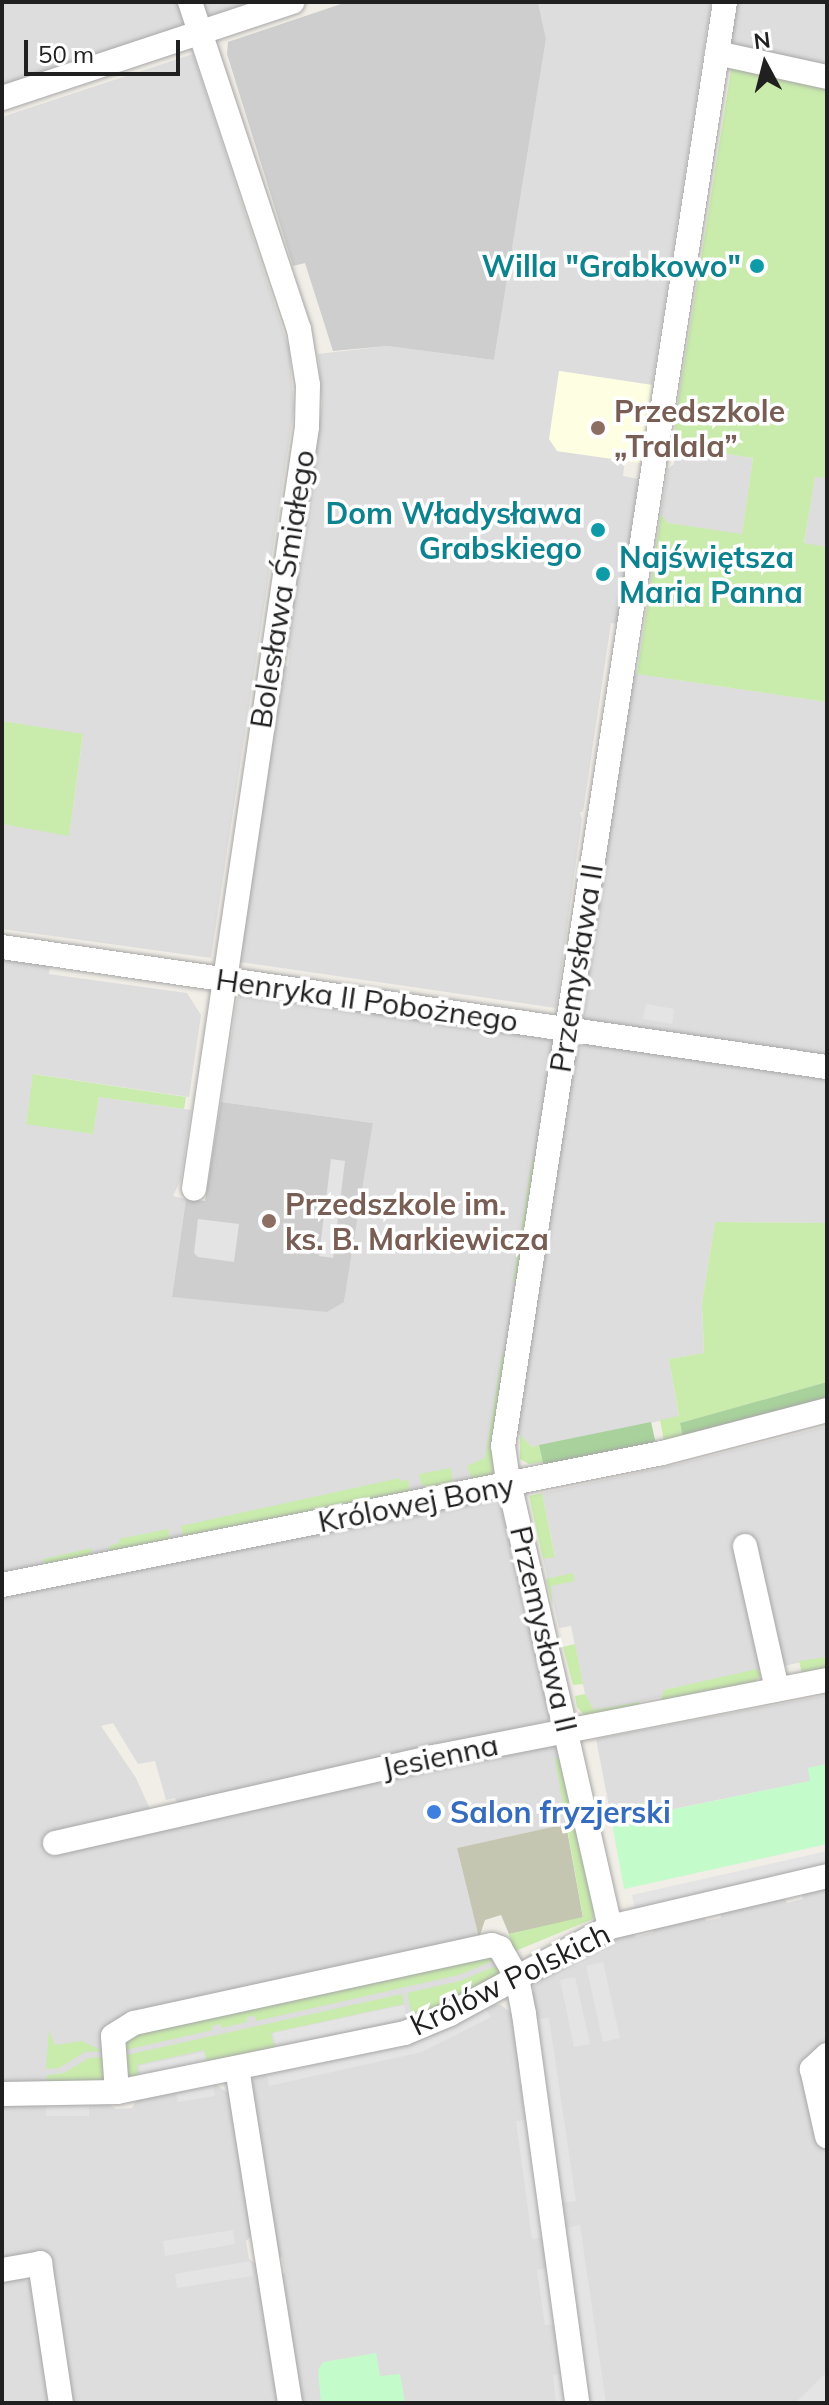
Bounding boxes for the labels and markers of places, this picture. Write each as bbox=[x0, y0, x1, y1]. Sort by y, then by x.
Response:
place label: Willa "Grabkowo" bbox=[481, 248, 741, 284]
marker: Willa "Grabkowo" bbox=[748, 257, 766, 275]
place label: Przedszkole „Tralala” bbox=[614, 393, 785, 464]
marker: Przedszkole „Tralala” bbox=[589, 419, 607, 437]
place label: Dom Władysława Grabskiego bbox=[325, 495, 582, 566]
marker: Dom Władysława Grabskiego bbox=[589, 521, 607, 539]
place label: Najświętsza Maria Panna bbox=[619, 539, 803, 610]
marker: Najświętsza Maria Panna bbox=[594, 565, 612, 583]
place label: Przedszkole im. ks. B. Markiewicza bbox=[285, 1186, 549, 1256]
marker: Przedszkole im. ks. B. Markiewicza bbox=[260, 1212, 278, 1230]
place label: Salon fryzjerski bbox=[450, 1794, 671, 1830]
marker: Salon fryzjerski bbox=[425, 1803, 443, 1821]

